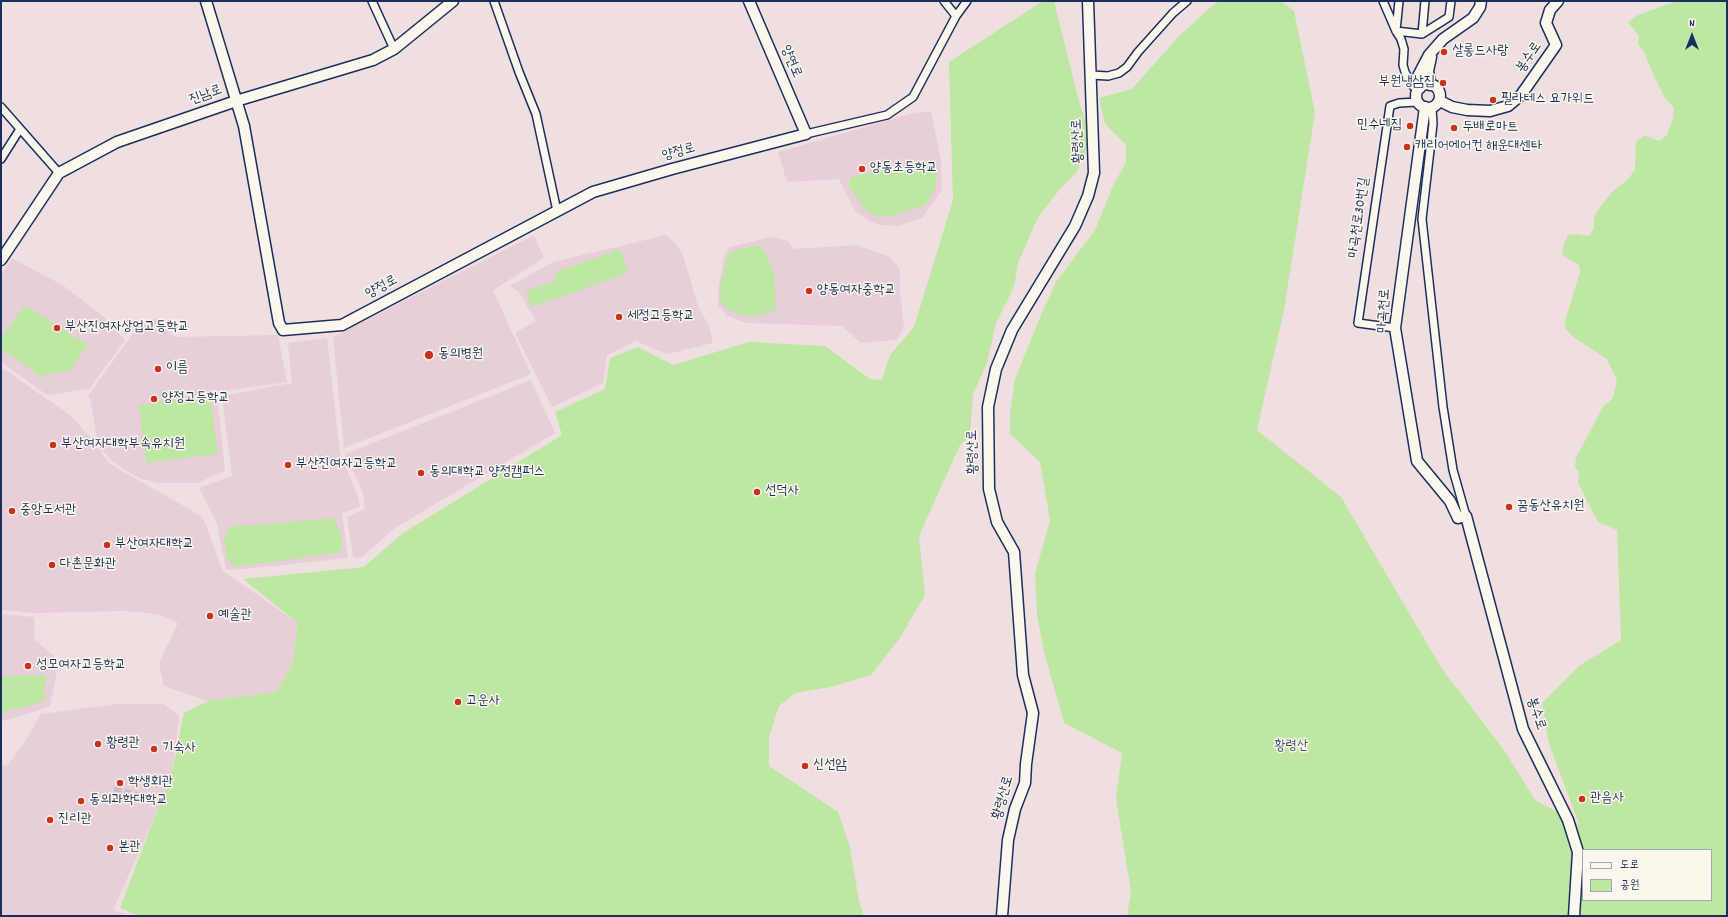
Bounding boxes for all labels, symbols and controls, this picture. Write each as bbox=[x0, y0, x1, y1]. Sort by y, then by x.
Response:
north arrow bbox=[1672, 16, 1712, 56]
text: N bbox=[1689, 16, 1695, 32]
street label: 봉수로 bbox=[1513, 39, 1547, 77]
street label: 양연로 bbox=[776, 43, 804, 81]
place label: 살롱드사랑 bbox=[1452, 44, 1508, 60]
marker: 살롱드사랑 bbox=[1439, 47, 1449, 57]
place label: 부원냉삼집 bbox=[1379, 75, 1435, 91]
marker: 부원냉삼집 bbox=[1438, 78, 1448, 88]
street label: 진남로 bbox=[187, 82, 225, 110]
place label: 필라테스 요가위드 bbox=[1501, 92, 1594, 108]
marker: 필라테스 요가위드 bbox=[1488, 95, 1498, 105]
street label: 황령산로 bbox=[1070, 118, 1088, 164]
place label: 민수네집 bbox=[1357, 118, 1402, 134]
place label: 두배로마트 bbox=[1462, 120, 1518, 136]
marker: 민수네집 bbox=[1405, 121, 1415, 131]
marker: 두배로마트 bbox=[1449, 123, 1459, 133]
place label: 캐리어에어컨 해운대센타 bbox=[1415, 139, 1542, 155]
street label: 양정로 bbox=[661, 141, 697, 165]
marker: 캐리어에어컨 해운대센타 bbox=[1402, 142, 1412, 152]
place label: 양동초등학교 bbox=[870, 161, 938, 177]
marker: 양동초등학교 bbox=[857, 164, 867, 174]
street label: 마곡천로30번길 bbox=[1346, 177, 1374, 259]
street label: 양정로 bbox=[363, 273, 401, 303]
place label: 양동여자중학교 bbox=[817, 283, 896, 299]
marker: 양동여자중학교 bbox=[804, 286, 814, 296]
street label: 마곡천로 bbox=[1375, 288, 1395, 334]
place label: 세정고등학교 bbox=[627, 309, 695, 325]
marker: 세정고등학교 bbox=[614, 312, 624, 322]
place label: 부산진여자상업고등학교 bbox=[65, 320, 189, 336]
marker: 부산진여자상업고등학교 bbox=[52, 323, 62, 333]
place label: 동의병원 bbox=[438, 347, 483, 363]
marker: 동의병원 bbox=[423, 349, 435, 361]
place label: 이름 bbox=[166, 361, 189, 377]
marker: 이름 bbox=[153, 364, 163, 374]
place label: 양정고등학교 bbox=[162, 391, 230, 407]
marker: 양정고등학교 bbox=[149, 394, 159, 404]
street label: 황령산로 bbox=[965, 429, 983, 475]
place label: 부산여자대학부속유치원 bbox=[61, 437, 185, 453]
marker: 부산여자대학부속유치원 bbox=[48, 440, 58, 450]
place label: 부산진여자고등학교 bbox=[296, 457, 397, 473]
marker: 부산진여자고등학교 bbox=[283, 460, 293, 470]
place label: 동의대학교 양정캠퍼스 bbox=[429, 465, 545, 481]
marker: 동의대학교 양정캠퍼스 bbox=[416, 468, 426, 478]
place label: 선덕사 bbox=[765, 484, 799, 500]
marker: 선덕사 bbox=[752, 487, 762, 497]
place label: 꿈동산유치원 bbox=[1517, 499, 1585, 515]
marker: 꿈동산유치원 bbox=[1504, 502, 1514, 512]
place label: 중앙도서관 bbox=[20, 503, 76, 519]
marker: 중앙도서관 bbox=[7, 506, 17, 516]
place label: 부산여자대학교 bbox=[115, 537, 194, 553]
marker: 부산여자대학교 bbox=[102, 540, 112, 550]
place label: 다촌문화관 bbox=[60, 557, 116, 573]
marker: 다촌문화관 bbox=[47, 560, 57, 570]
place label: 예술관 bbox=[218, 608, 252, 624]
marker: 예술관 bbox=[205, 611, 215, 621]
place label: 성모여자고등학교 bbox=[36, 658, 126, 674]
marker: 성모여자고등학교 bbox=[23, 661, 33, 671]
place label: 고운사 bbox=[466, 694, 500, 710]
street label: 봉수로 bbox=[1522, 695, 1548, 733]
marker: 고운사 bbox=[453, 697, 463, 707]
place label: 황령관 bbox=[106, 736, 140, 752]
marker: 황령관 bbox=[93, 739, 103, 749]
park label: 황령산 bbox=[1274, 739, 1308, 755]
place label: 기숙사 bbox=[162, 741, 196, 757]
marker: 기숙사 bbox=[149, 744, 159, 754]
place label: 신선암 bbox=[813, 758, 847, 774]
marker: 신선암 bbox=[800, 761, 810, 771]
street label: 황령산로 bbox=[990, 774, 1018, 822]
place label: 학생회관 bbox=[128, 775, 173, 791]
marker: 학생회관 bbox=[115, 778, 125, 788]
place label: 관음사 bbox=[1590, 791, 1624, 807]
place label: 동의과학대학교 bbox=[89, 793, 168, 809]
marker: 관음사 bbox=[1577, 794, 1587, 804]
marker: 동의과학대학교 bbox=[76, 796, 86, 806]
place label: 진리관 bbox=[58, 812, 92, 828]
marker: 진리관 bbox=[45, 815, 55, 825]
place label: 본관 bbox=[118, 840, 141, 856]
marker: 본관 bbox=[105, 843, 115, 853]
legend bbox=[1582, 849, 1712, 901]
text: 도로 bbox=[1620, 857, 1639, 874]
text: 공원 bbox=[1620, 877, 1639, 894]

